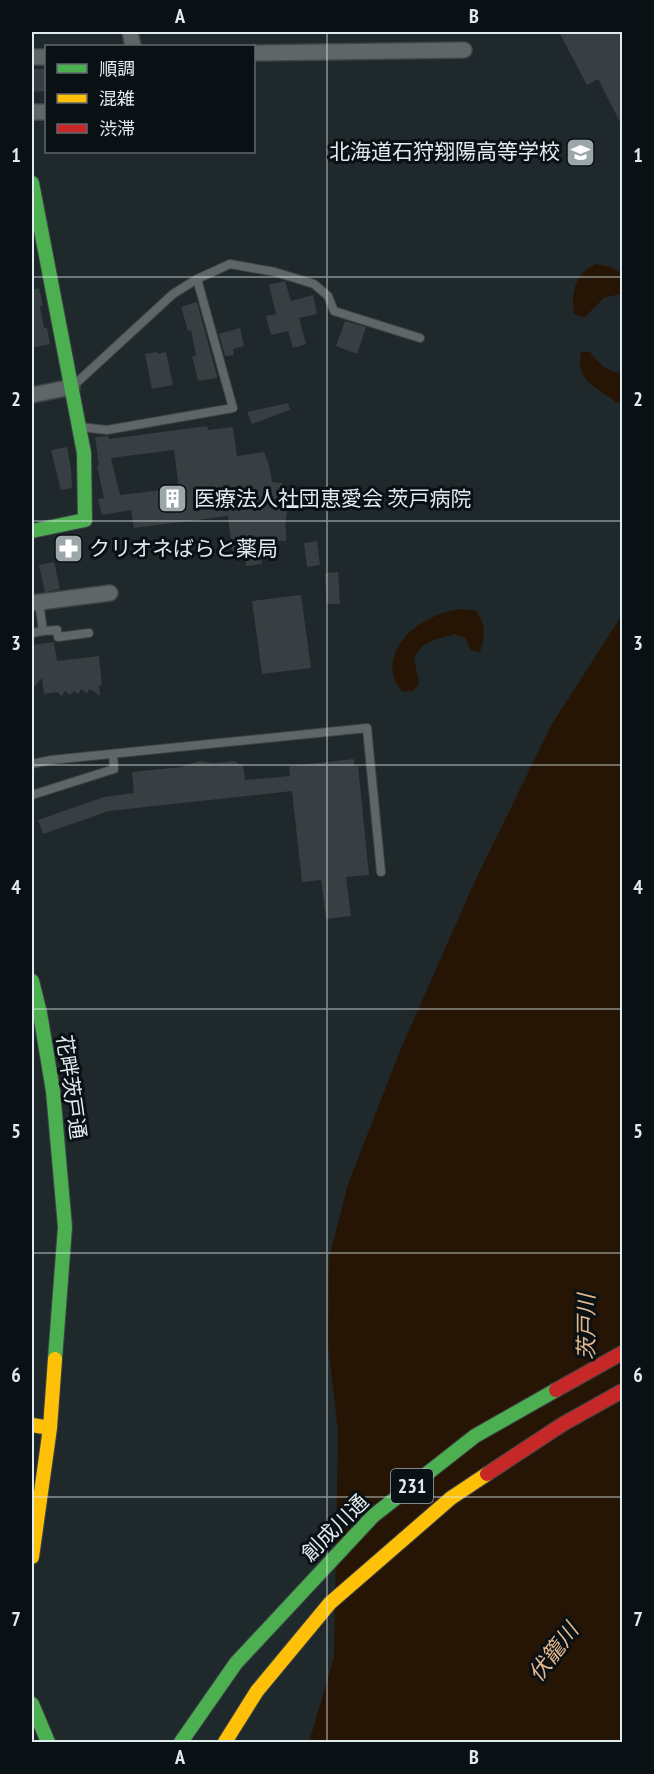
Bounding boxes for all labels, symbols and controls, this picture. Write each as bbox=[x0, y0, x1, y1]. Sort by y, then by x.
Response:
text: A bbox=[174, 3, 186, 29]
text: B bbox=[469, 3, 479, 29]
legend bbox=[45, 45, 255, 153]
text: 順調 bbox=[99, 57, 135, 80]
text: 混雑 bbox=[99, 87, 135, 110]
text: 渋滞 bbox=[99, 117, 135, 140]
school or university icon: 北海道石狩翔陽高等学校 bbox=[565, 136, 597, 168]
place label: 北海道石狩翔陽高等学校 bbox=[329, 138, 560, 165]
text: 1 bbox=[11, 142, 21, 168]
text: 1 bbox=[633, 142, 643, 168]
text: 2 bbox=[11, 386, 21, 412]
text: 2 bbox=[633, 386, 643, 412]
building icon: 医療法人社団恵愛会 茨戸病院 bbox=[157, 483, 189, 515]
place label: 医療法人社団恵愛会 茨戸病院 bbox=[194, 485, 471, 512]
pharmacy icon: クリオネばらと薬局 bbox=[52, 533, 84, 565]
place label: クリオネばらと薬局 bbox=[89, 535, 278, 562]
text: 3 bbox=[11, 630, 21, 656]
text: 3 bbox=[633, 630, 643, 656]
text: 4 bbox=[11, 874, 21, 900]
text: 4 bbox=[633, 874, 643, 900]
street label: 花畔茨戸通 bbox=[51, 1033, 92, 1141]
text: 5 bbox=[11, 1118, 21, 1144]
text: 5 bbox=[633, 1118, 643, 1144]
water label: 茨戸川 bbox=[572, 1292, 600, 1360]
text: 6 bbox=[11, 1362, 21, 1388]
text: 6 bbox=[633, 1362, 643, 1388]
road number: 231 bbox=[391, 1469, 433, 1503]
street label: 創成川通 bbox=[295, 1488, 374, 1567]
text: 7 bbox=[11, 1606, 21, 1632]
text: 7 bbox=[633, 1606, 643, 1632]
water label: 伏籠川 bbox=[522, 1616, 585, 1687]
text: A bbox=[174, 1744, 186, 1770]
text: B bbox=[469, 1744, 479, 1770]

